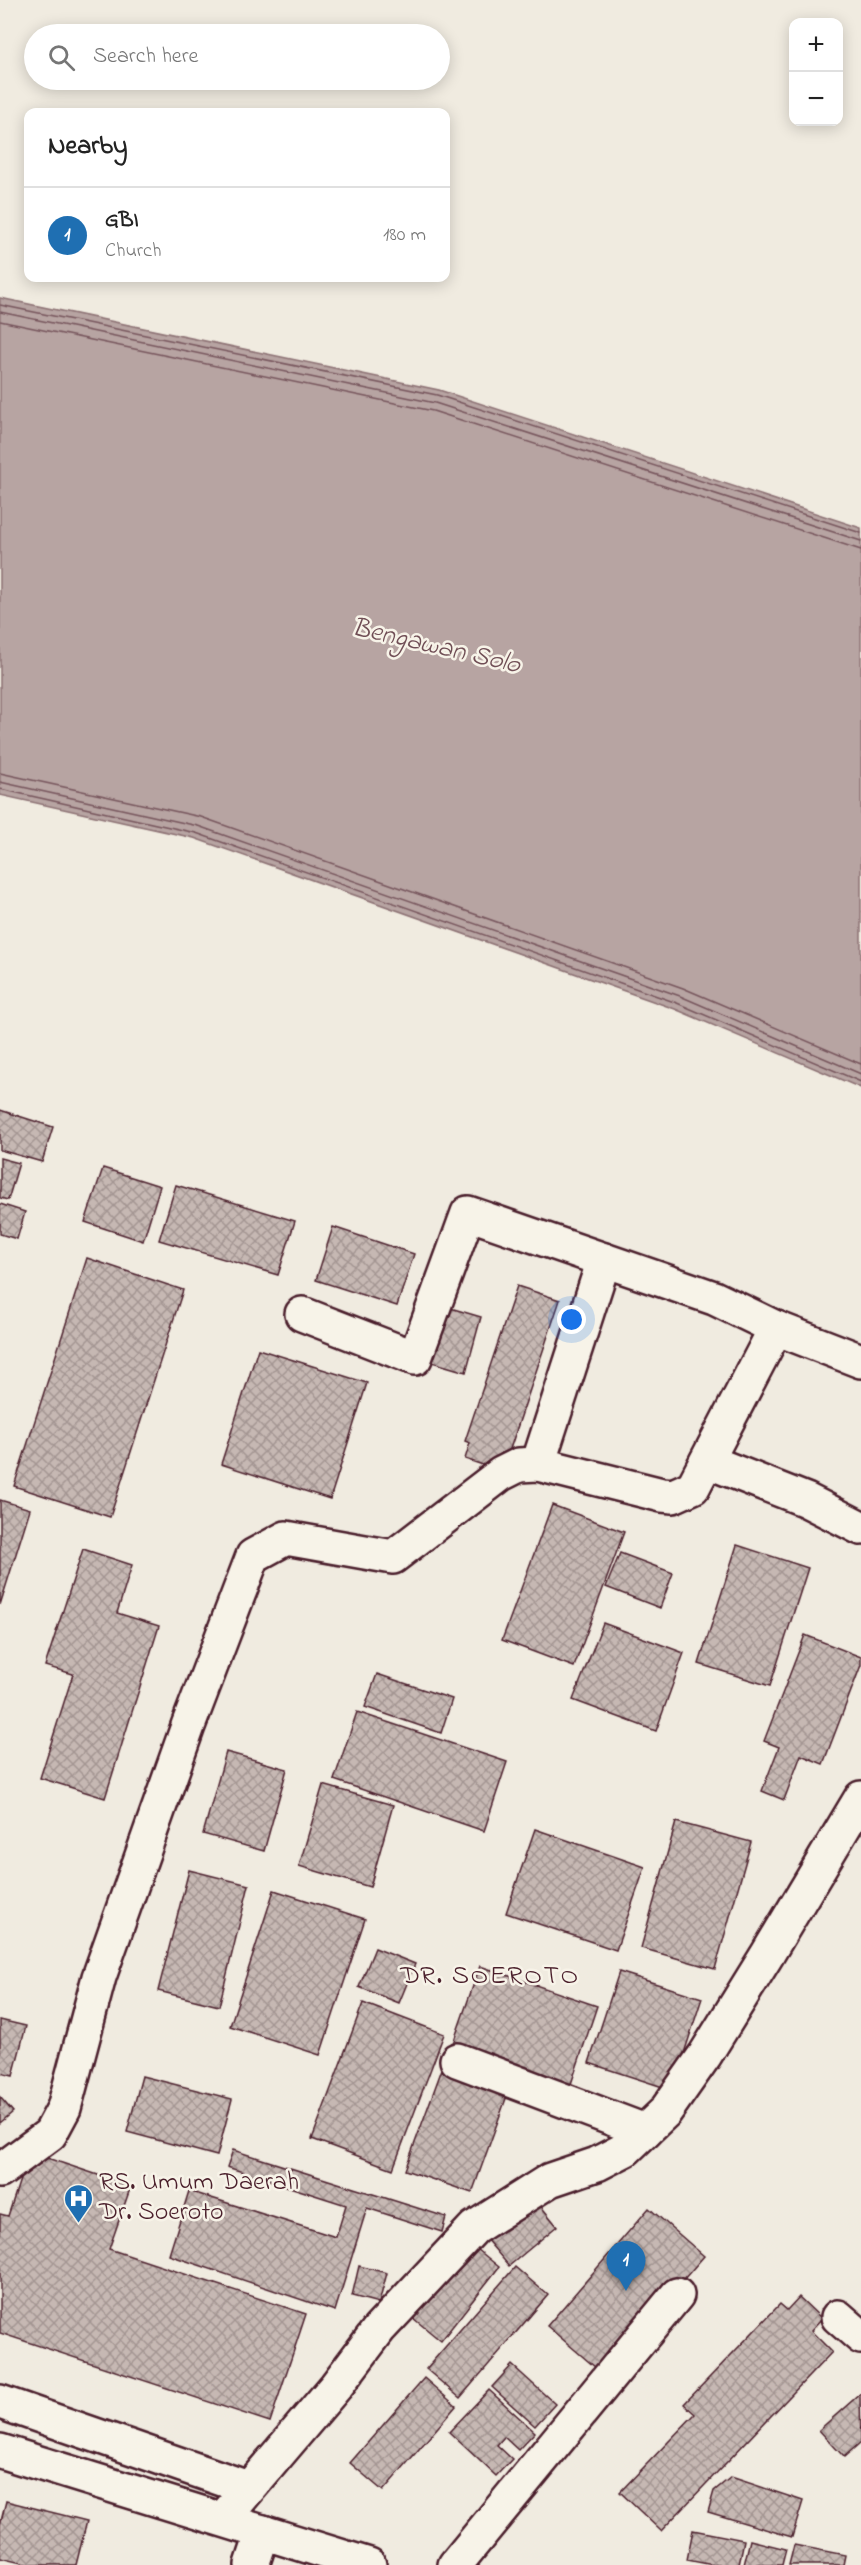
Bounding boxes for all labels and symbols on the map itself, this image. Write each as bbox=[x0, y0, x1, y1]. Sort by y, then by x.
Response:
water label: Bengawan Solo bbox=[348, 609, 525, 687]
your location bbox=[557, 1305, 586, 1334]
district label: DR. SOEROTO bbox=[399, 1957, 580, 1996]
place label: RS. Umum Daerah Dr. Soeroto bbox=[98, 2164, 299, 2232]
hospital icon: RS. Umum Daerah Dr. Soeroto bbox=[62, 2182, 94, 2224]
pin: 1 bbox=[606, 2242, 646, 2291]

